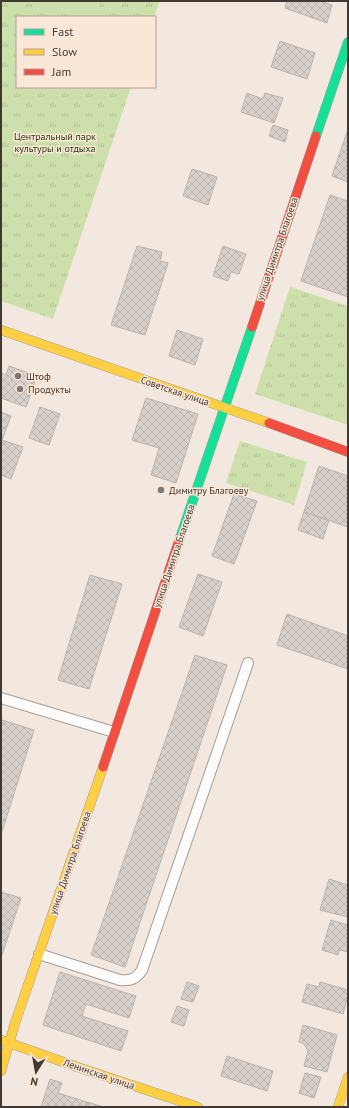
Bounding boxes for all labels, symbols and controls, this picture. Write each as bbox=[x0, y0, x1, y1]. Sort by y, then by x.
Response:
legend bbox=[16, 16, 156, 88]
text: Fast bbox=[52, 24, 73, 39]
text: Slow bbox=[52, 44, 77, 59]
text: Jam bbox=[51, 64, 71, 79]
park label: Центральный парк культуры и отдыха bbox=[14, 130, 96, 155]
street label: улица Димитра Благоева bbox=[253, 196, 301, 302]
place label: Штоф bbox=[26, 370, 51, 383]
marker: Штоф bbox=[13, 371, 23, 381]
street label: Советская улица bbox=[139, 373, 211, 409]
place label: Продукты bbox=[28, 383, 71, 396]
marker: Продукты bbox=[15, 384, 25, 394]
place label: Димитру Благоеву bbox=[169, 484, 249, 497]
marker: Димитру Благоеву bbox=[156, 485, 166, 495]
street label: улица Димитра Благоева bbox=[150, 503, 198, 609]
street label: улица Димитра Благоева bbox=[46, 810, 94, 916]
north arrow bbox=[16, 1052, 56, 1092]
street label: Ленинская улица bbox=[61, 1055, 136, 1092]
text: N bbox=[29, 1074, 39, 1089]

